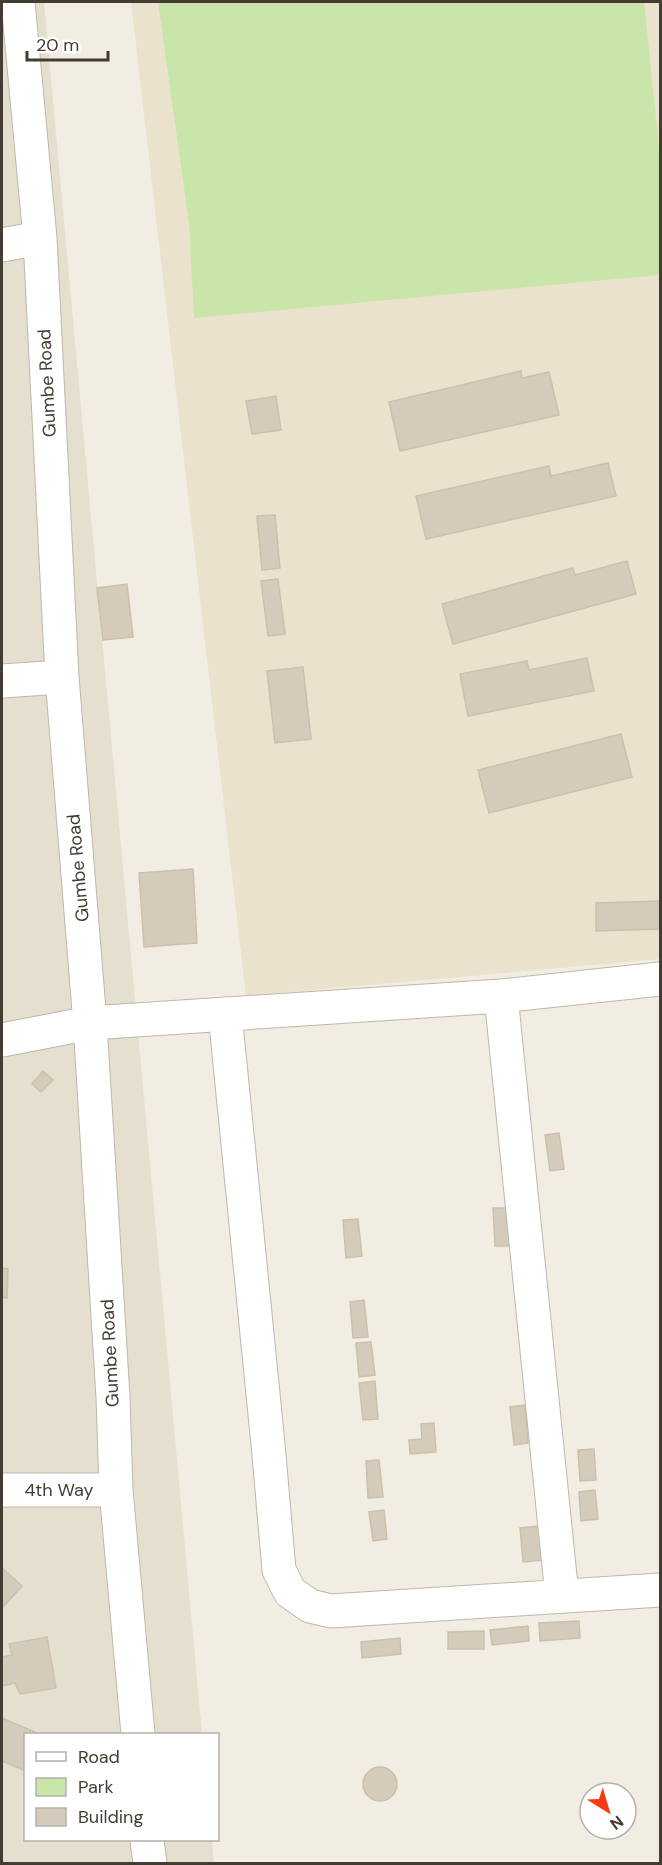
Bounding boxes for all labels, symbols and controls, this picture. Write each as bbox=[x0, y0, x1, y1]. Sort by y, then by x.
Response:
scale bar bbox=[27, 24, 108, 62]
text: 20 m bbox=[36, 33, 79, 57]
street label: Gumbe Road bbox=[32, 328, 62, 438]
street label: Gumbe Road bbox=[61, 813, 95, 923]
street label: Gumbe Road bbox=[95, 1298, 125, 1408]
street label: 4th Way bbox=[24, 1478, 94, 1502]
legend bbox=[24, 1733, 219, 1841]
text: Road bbox=[78, 1745, 120, 1769]
text: Park bbox=[78, 1775, 114, 1799]
north arrow bbox=[578, 1781, 638, 1841]
text: Building bbox=[78, 1805, 143, 1829]
text: N bbox=[606, 1811, 628, 1834]

